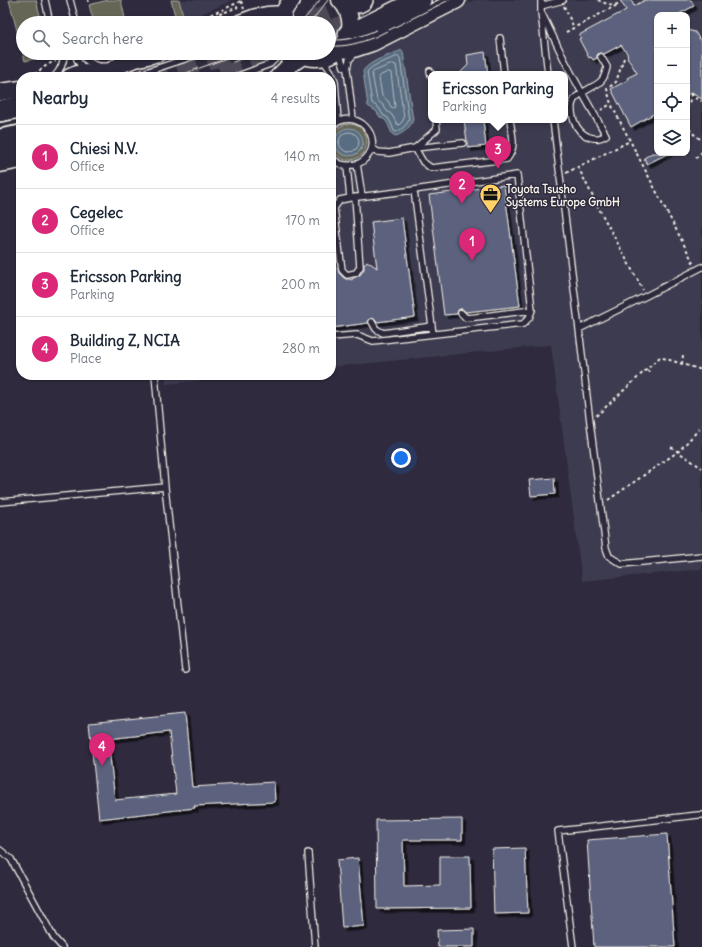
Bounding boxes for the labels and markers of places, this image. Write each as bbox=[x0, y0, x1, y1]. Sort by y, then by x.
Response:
pin: 3 bbox=[485, 136, 511, 169]
pin: 2 bbox=[449, 171, 475, 204]
office icon: Toyota Tsusho Systems Europe GmbH bbox=[477, 182, 503, 215]
place label: Toyota Tsusho Systems Europe GmbH bbox=[506, 182, 620, 210]
pin: 1 bbox=[459, 228, 485, 261]
pin: 4 bbox=[89, 733, 115, 766]

